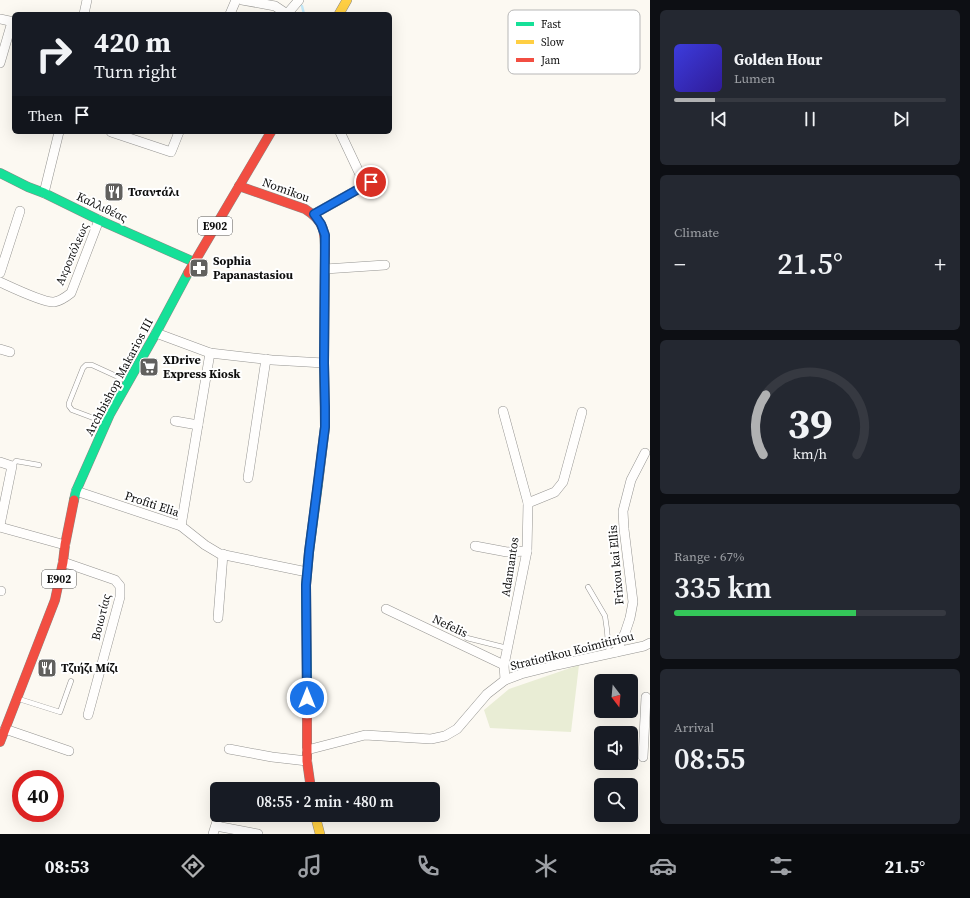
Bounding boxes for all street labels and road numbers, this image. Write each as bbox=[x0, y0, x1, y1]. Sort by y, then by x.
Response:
street label: Nomikou bbox=[260, 174, 312, 206]
street label: Καλλιθέας bbox=[74, 188, 130, 226]
road number: E902 bbox=[198, 217, 232, 235]
street label: Ακροπόλεως bbox=[52, 220, 93, 288]
street label: Archbishop Makarios III bbox=[81, 315, 157, 439]
street label: Profiti Elia bbox=[123, 488, 182, 521]
street label: Frixou kai Ellis bbox=[605, 525, 627, 605]
street label: Adamantos bbox=[497, 536, 523, 598]
road number: E902 bbox=[42, 570, 76, 588]
street label: Βοιωτίας bbox=[88, 592, 115, 642]
street label: Nefelis bbox=[430, 611, 470, 641]
street label: Stratiotikou Koimitiriou bbox=[509, 628, 635, 674]

